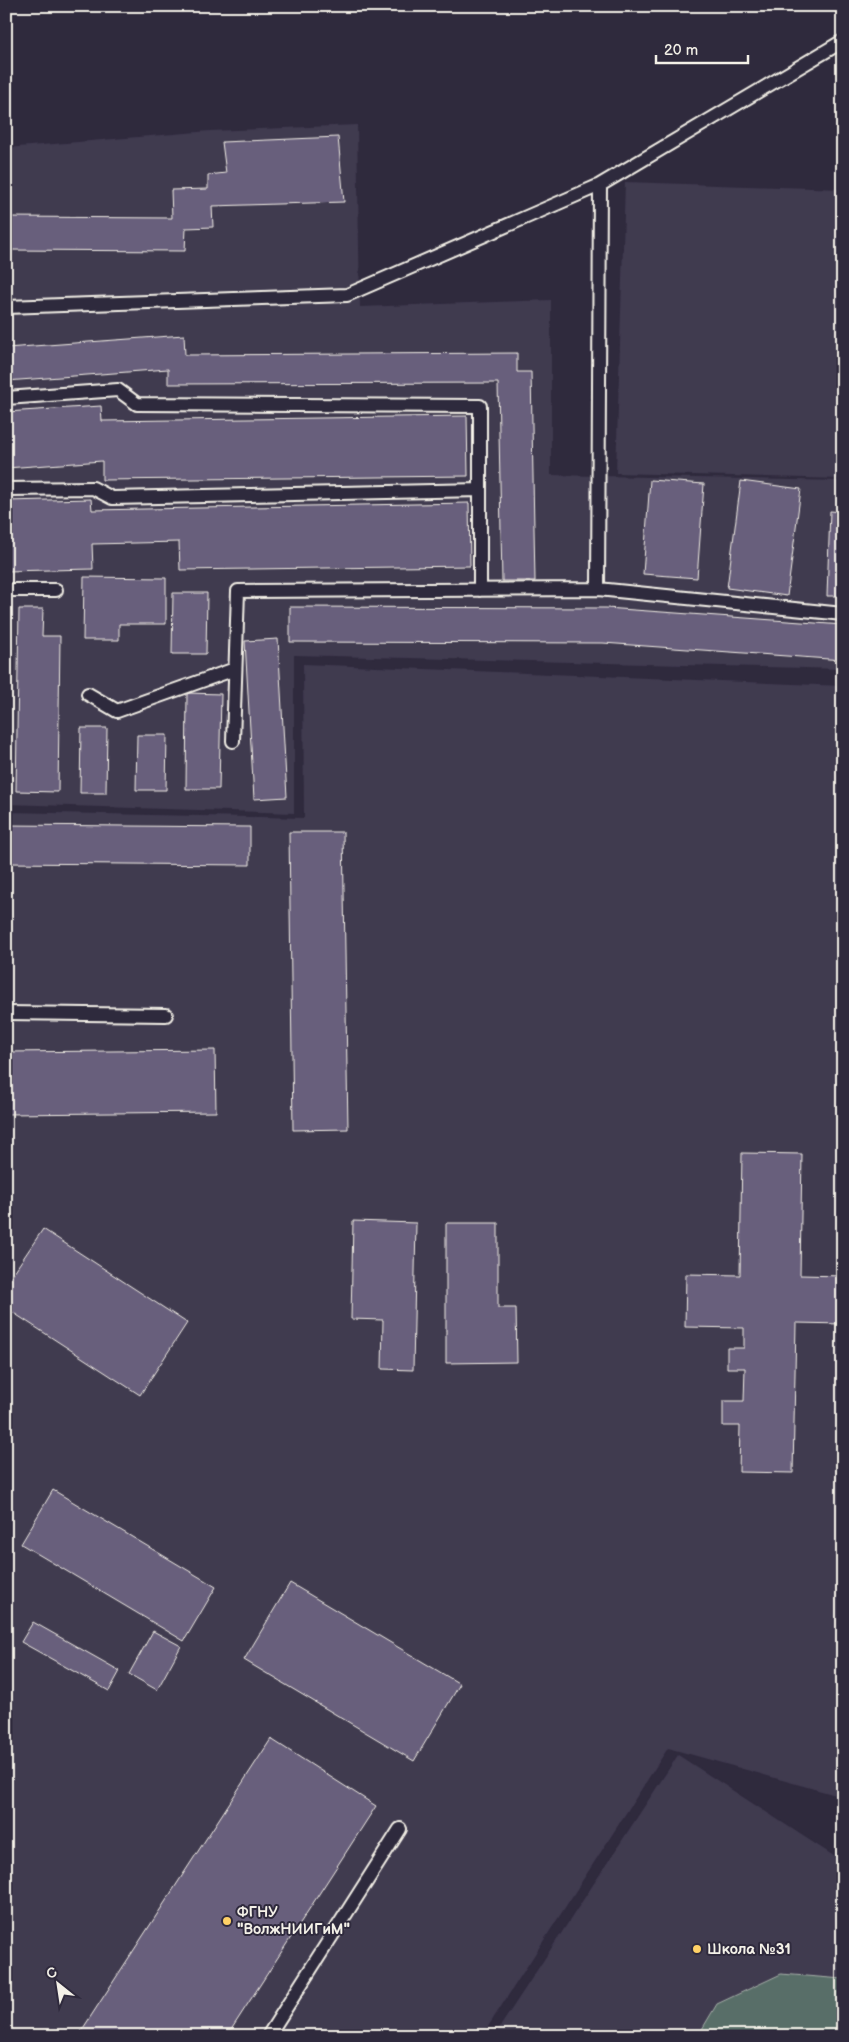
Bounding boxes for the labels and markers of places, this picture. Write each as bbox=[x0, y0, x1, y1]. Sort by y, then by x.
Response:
place label: ФГНУ "ВолжНИИГиМ" bbox=[237, 1903, 350, 1939]
marker: ФГНУ "ВолжНИИГиМ" bbox=[221, 1915, 233, 1927]
place label: Школа №31 bbox=[707, 1940, 791, 1959]
marker: Школа №31 bbox=[691, 1943, 703, 1955]

